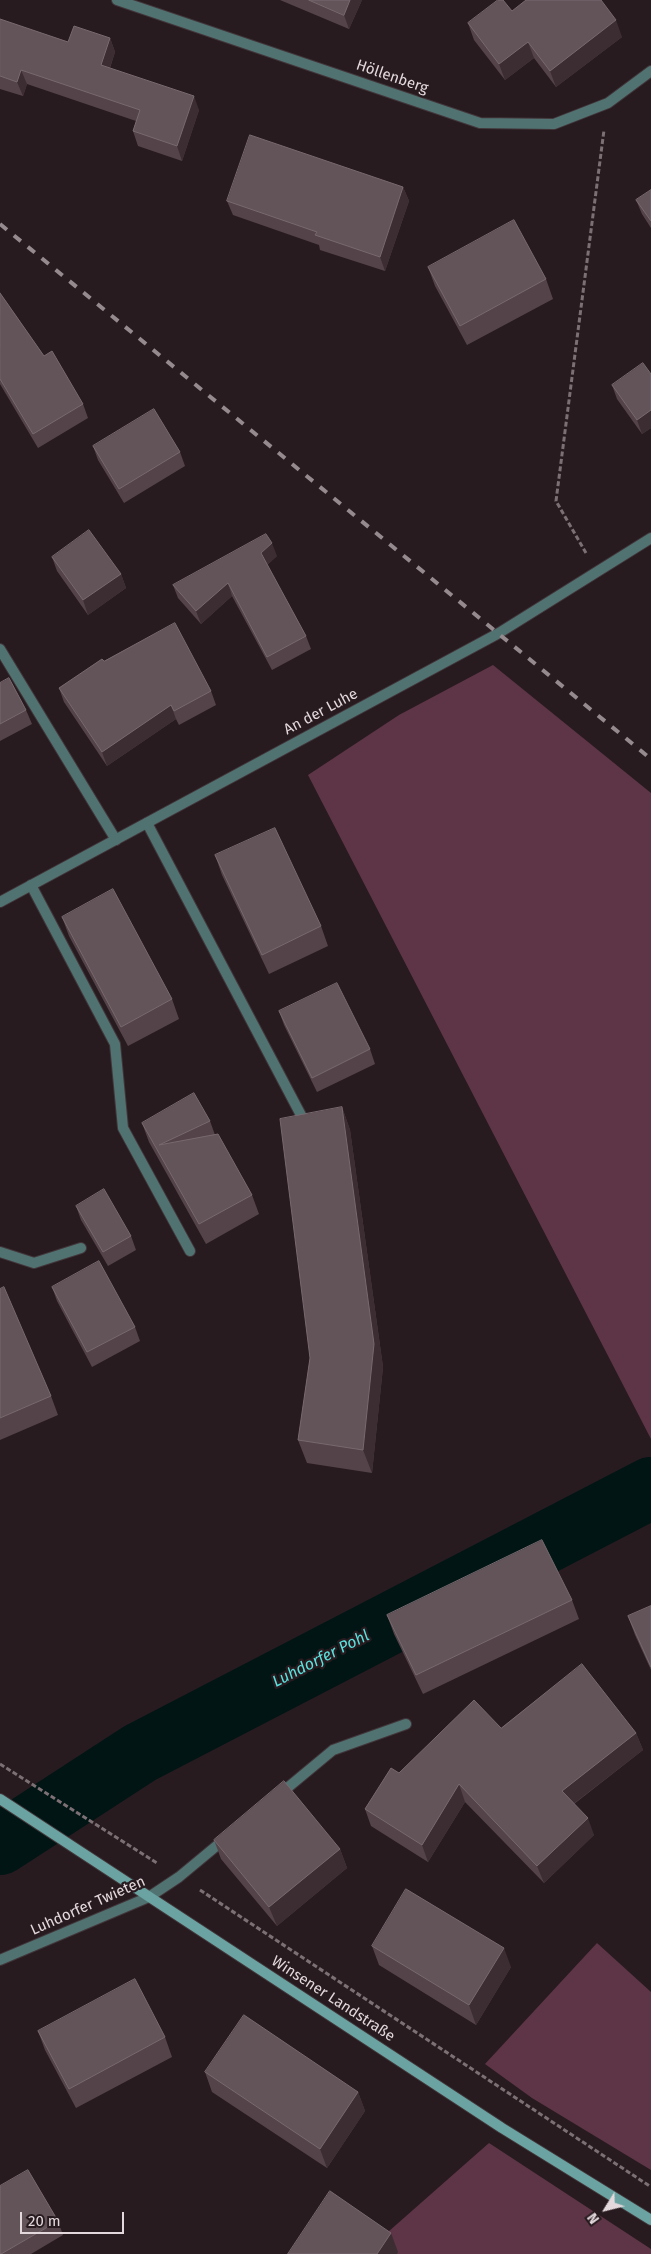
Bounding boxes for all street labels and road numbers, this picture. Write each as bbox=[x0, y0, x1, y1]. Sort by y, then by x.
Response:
street label: Höllenberg bbox=[354, 56, 430, 98]
street label: An der Luhe bbox=[281, 685, 361, 739]
street label: Luhdorfer Twieten bbox=[28, 1873, 148, 1939]
street label: Winsener Landstraße bbox=[268, 1952, 398, 2046]

